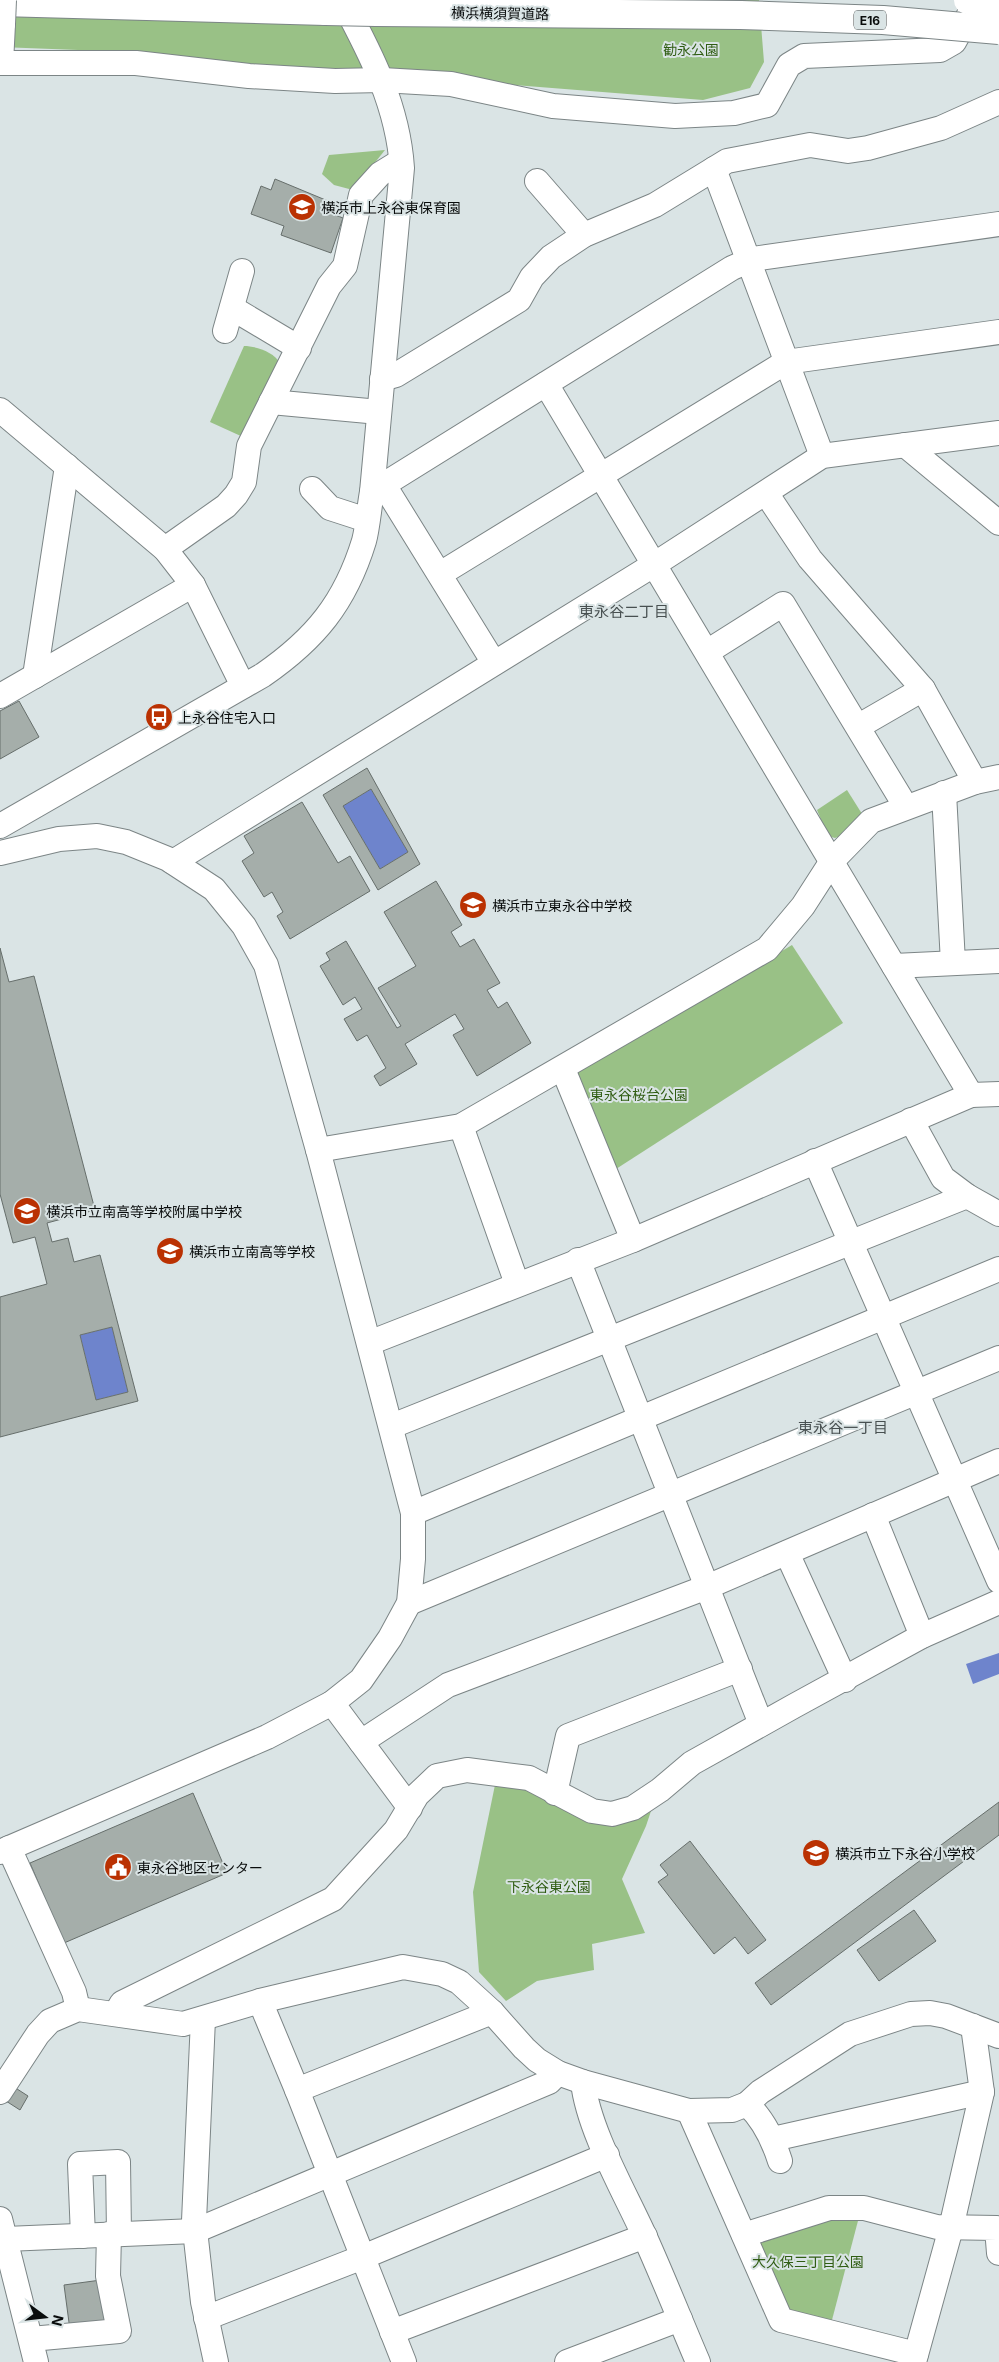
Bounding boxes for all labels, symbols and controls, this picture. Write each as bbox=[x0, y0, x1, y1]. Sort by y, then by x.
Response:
street label: 横浜横須賀道路 bbox=[451, 4, 549, 22]
road number: E16 bbox=[854, 10, 886, 30]
park label: 勧永公園 bbox=[663, 41, 719, 58]
school or university icon: 横浜市上永谷東保育園 bbox=[287, 192, 317, 222]
place label: 横浜市上永谷東保育園 bbox=[321, 199, 461, 216]
district label: 東永谷二丁目 bbox=[579, 602, 669, 621]
bus stop icon: 上永谷住宅入口 bbox=[144, 702, 174, 732]
place label: 上永谷住宅入口 bbox=[178, 709, 276, 726]
school or university icon: 横浜市立東永谷中学校 bbox=[458, 890, 488, 920]
place label: 横浜市立東永谷中学校 bbox=[492, 897, 632, 914]
park label: 東永谷桜台公園 bbox=[590, 1086, 688, 1103]
school or university icon: 横浜市立南高等学校附属中学校 bbox=[12, 1196, 42, 1226]
place label: 横浜市立南高等学校附属中学校 bbox=[46, 1203, 242, 1220]
school or university icon: 横浜市立南高等学校 bbox=[155, 1236, 185, 1266]
place label: 横浜市立南高等学校 bbox=[189, 1243, 315, 1260]
district label: 東永谷一丁目 bbox=[798, 1418, 888, 1437]
school or university icon: 横浜市立下永谷小学校 bbox=[801, 1838, 831, 1868]
place label: 横浜市立下永谷小学校 bbox=[835, 1845, 975, 1862]
public building icon: 東永谷地区センター bbox=[103, 1852, 133, 1882]
place label: 東永谷地区センター bbox=[137, 1859, 263, 1876]
park label: 下永谷東公園 bbox=[507, 1878, 591, 1895]
park label: 大久保三丁目公園 bbox=[752, 2253, 864, 2270]
north arrow bbox=[20, 2292, 70, 2342]
text: N bbox=[48, 2313, 68, 2328]

